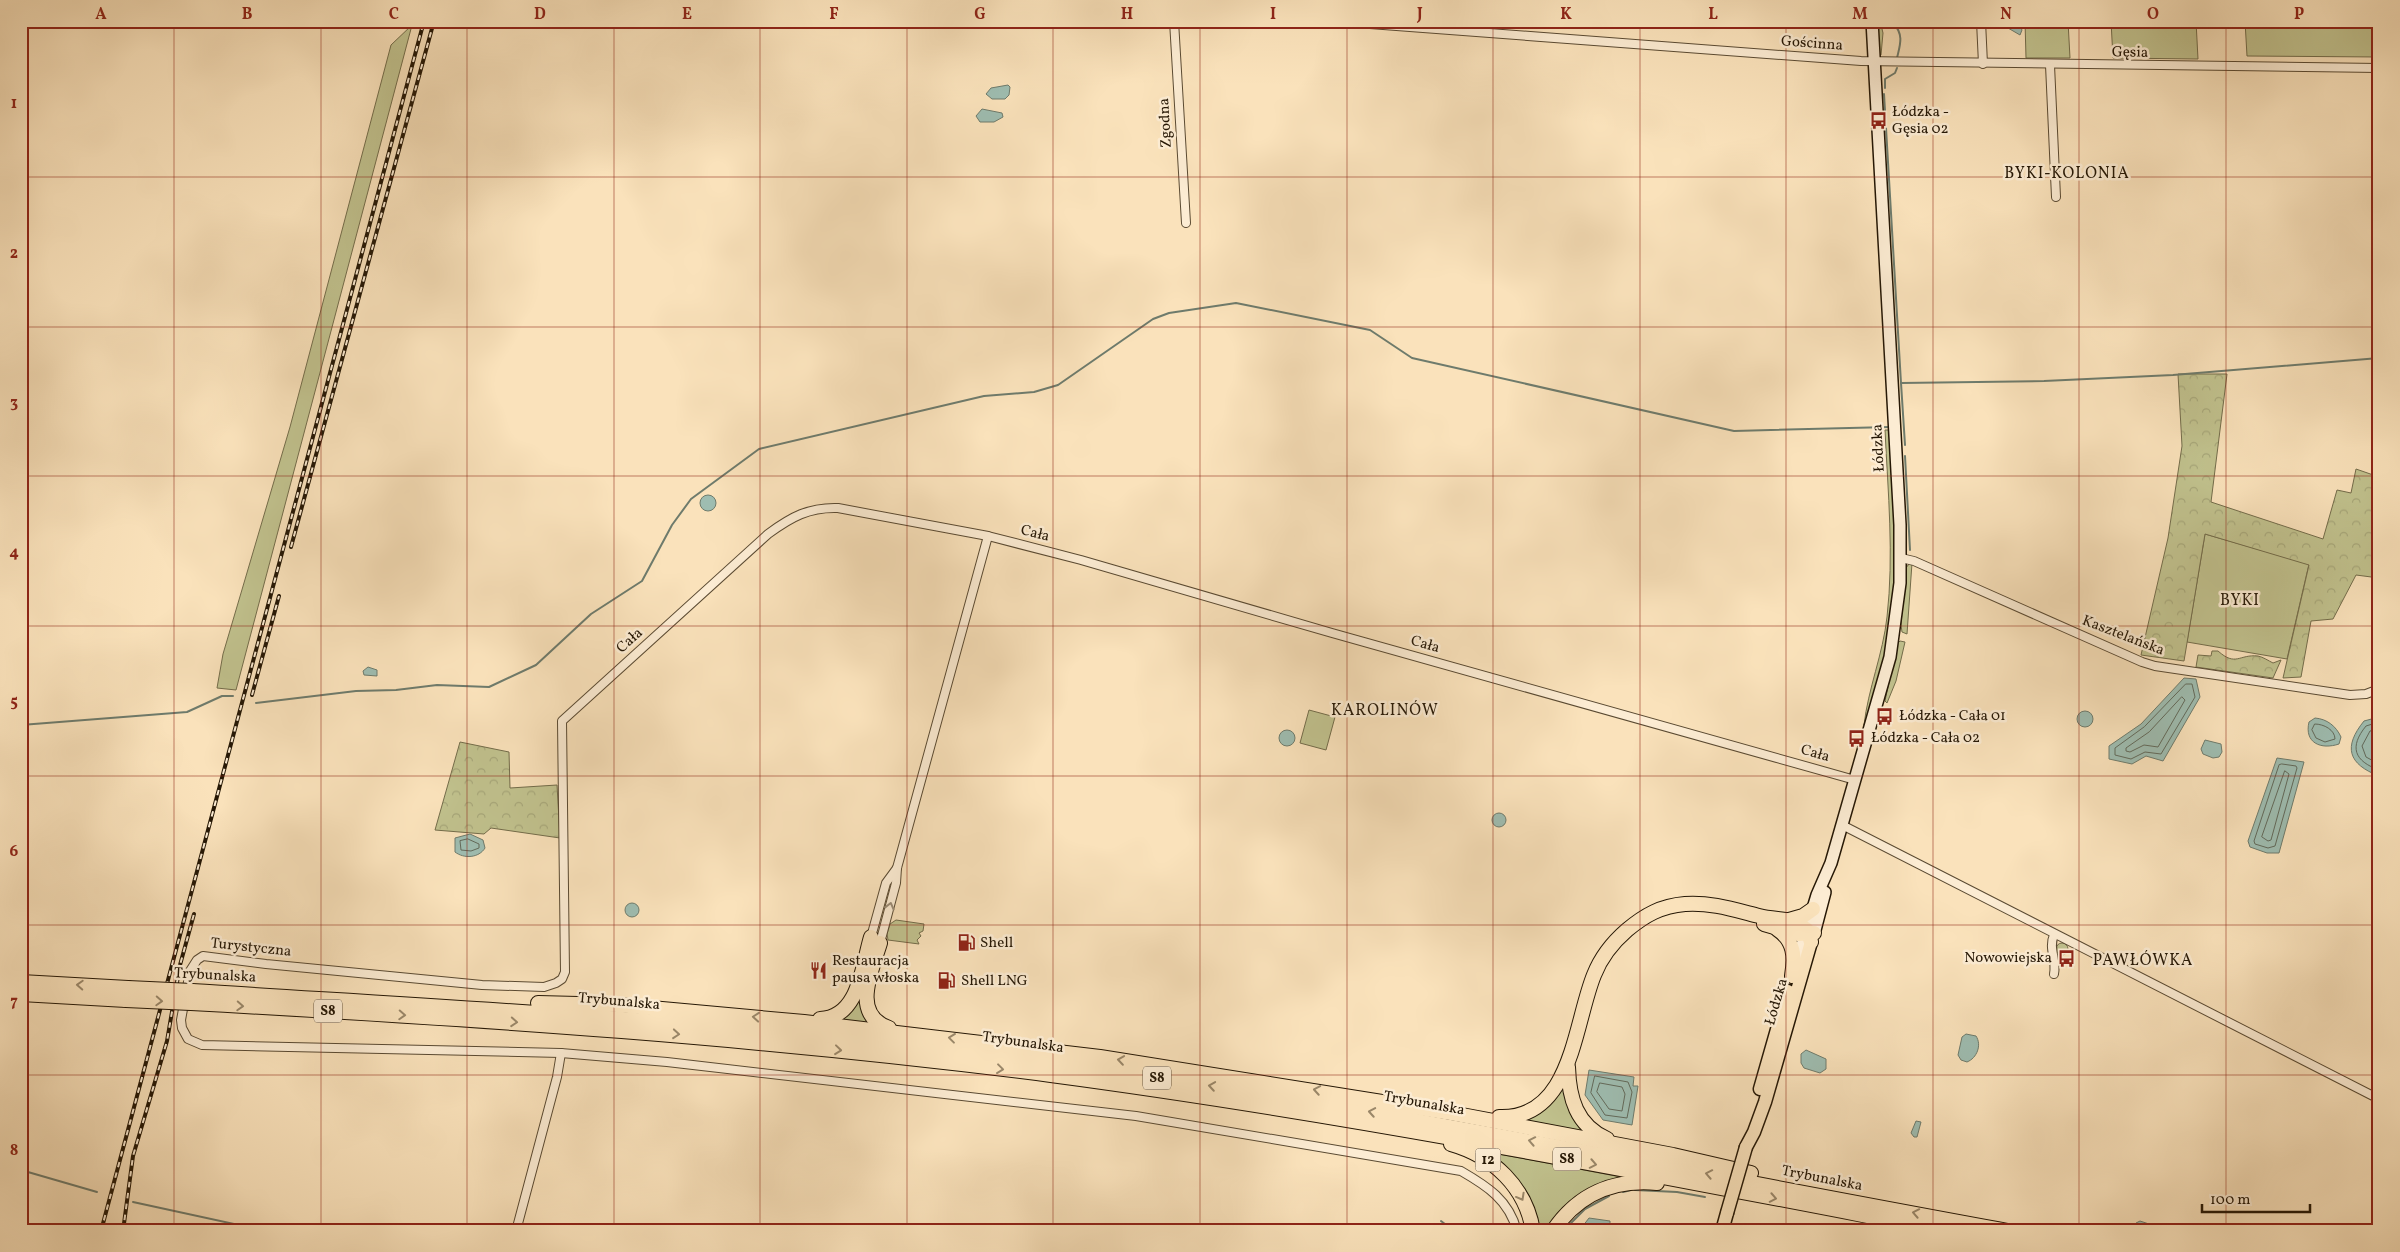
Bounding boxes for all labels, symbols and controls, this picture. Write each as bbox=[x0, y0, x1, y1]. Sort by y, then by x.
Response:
text: A bbox=[95, 4, 107, 26]
text: B bbox=[242, 4, 253, 26]
text: C bbox=[389, 4, 399, 26]
text: D bbox=[534, 4, 546, 26]
text: E bbox=[682, 4, 692, 26]
text: F bbox=[829, 4, 839, 26]
text: G bbox=[974, 4, 986, 26]
text: H bbox=[1121, 4, 1133, 26]
text: I bbox=[1270, 4, 1276, 26]
text: J bbox=[1416, 4, 1423, 26]
text: K bbox=[1560, 4, 1572, 26]
text: L bbox=[1708, 4, 1718, 26]
text: M bbox=[1852, 4, 1868, 26]
text: N bbox=[2000, 4, 2012, 26]
text: O bbox=[2147, 4, 2159, 26]
text: P bbox=[2294, 4, 2304, 26]
street label: Gościnna bbox=[1780, 31, 1844, 57]
street label: Gęsia bbox=[2112, 42, 2148, 64]
text: 1 bbox=[11, 93, 17, 115]
street label: Zgodna bbox=[1154, 97, 1178, 149]
place label: Łódzka - Gęsia 02 bbox=[1892, 102, 1949, 140]
bus stop icon: Łódzka - Gęsia 02 bbox=[1868, 111, 1888, 131]
district label: BYKI-KOLONIA bbox=[2004, 163, 2130, 185]
text: 2 bbox=[10, 243, 18, 265]
text: 3 bbox=[10, 392, 18, 414]
street label: Łódzka bbox=[1867, 423, 1891, 473]
street label: Cała bbox=[1018, 520, 1052, 548]
text: 4 bbox=[9, 542, 19, 564]
district label: BYKI bbox=[2220, 590, 2260, 612]
street label: Kasztelańska bbox=[2079, 611, 2167, 661]
street label: Cała bbox=[612, 623, 648, 659]
street label: Cała bbox=[1408, 631, 1442, 659]
text: 5 bbox=[10, 691, 18, 713]
district label: KAROLINÓW bbox=[1331, 700, 1439, 722]
bus stop icon: Łódzka - Cała 01 bbox=[1875, 706, 1895, 726]
place label: Łódzka - Cała 01 bbox=[1899, 706, 2006, 727]
bus stop icon: Łódzka - Cała 02 bbox=[1847, 728, 1867, 748]
place label: Łódzka - Cała 02 bbox=[1871, 728, 1980, 749]
street label: Cała bbox=[1798, 740, 1832, 768]
text: 6 bbox=[10, 841, 19, 863]
one-way arrow bbox=[884, 901, 895, 910]
street label: Turystyczna bbox=[210, 933, 292, 963]
fuel station icon: Shell bbox=[956, 933, 976, 953]
place label: Shell bbox=[980, 933, 1013, 954]
place label: Nowowiejska bbox=[1964, 948, 2052, 969]
bus stop icon: Nowowiejska bbox=[2056, 948, 2076, 968]
district label: PAWŁÓWKA bbox=[2093, 950, 2193, 972]
place label: Restauracja pausa włoska bbox=[832, 951, 919, 989]
restaurant icon: Restauracja pausa włoska bbox=[808, 960, 828, 980]
street label: Trybunalska bbox=[173, 963, 257, 989]
fuel station icon: Shell LNG bbox=[937, 971, 957, 991]
place label: Shell LNG bbox=[961, 971, 1028, 992]
street label: Łódzka bbox=[1760, 976, 1794, 1028]
one-way arrow bbox=[75, 979, 83, 990]
street label: Trybunalska bbox=[577, 988, 661, 1016]
text: 7 bbox=[10, 991, 18, 1013]
one-way arrow bbox=[155, 996, 163, 1007]
road number: S8 bbox=[314, 999, 342, 1022]
one-way arrow bbox=[236, 1000, 244, 1011]
one-way arrow bbox=[398, 1009, 406, 1020]
one-way arrow bbox=[752, 1012, 760, 1023]
one-way arrow bbox=[511, 1016, 519, 1027]
street label: Trybunalska bbox=[981, 1027, 1065, 1059]
one-way arrow bbox=[673, 1029, 681, 1040]
one-way arrow bbox=[947, 1033, 955, 1044]
one-way arrow bbox=[835, 1044, 843, 1055]
one-way arrow bbox=[1117, 1056, 1126, 1066]
one-way arrow bbox=[996, 1063, 1004, 1074]
road number: S8 bbox=[1143, 1066, 1171, 1090]
one-way arrow bbox=[1207, 1081, 1215, 1092]
one-way arrow bbox=[1312, 1085, 1320, 1096]
street label: Trybunalska bbox=[1382, 1087, 1466, 1121]
one-way arrow bbox=[1368, 1107, 1376, 1117]
one-way arrow bbox=[1527, 1136, 1536, 1146]
text: 8 bbox=[10, 1140, 18, 1162]
road number: 12 bbox=[1476, 1148, 1500, 1172]
road number: S8 bbox=[1553, 1148, 1581, 1170]
one-way arrow bbox=[1589, 1158, 1598, 1168]
street label: Trybunalska bbox=[1780, 1161, 1864, 1197]
one-way arrow bbox=[1704, 1169, 1713, 1180]
scale bar bbox=[2202, 1182, 2310, 1214]
text: 100 m bbox=[2210, 1190, 2250, 1211]
one-way arrow bbox=[1515, 1192, 1525, 1201]
one-way arrow bbox=[1769, 1192, 1777, 1203]
one-way arrow bbox=[1911, 1209, 1920, 1219]

